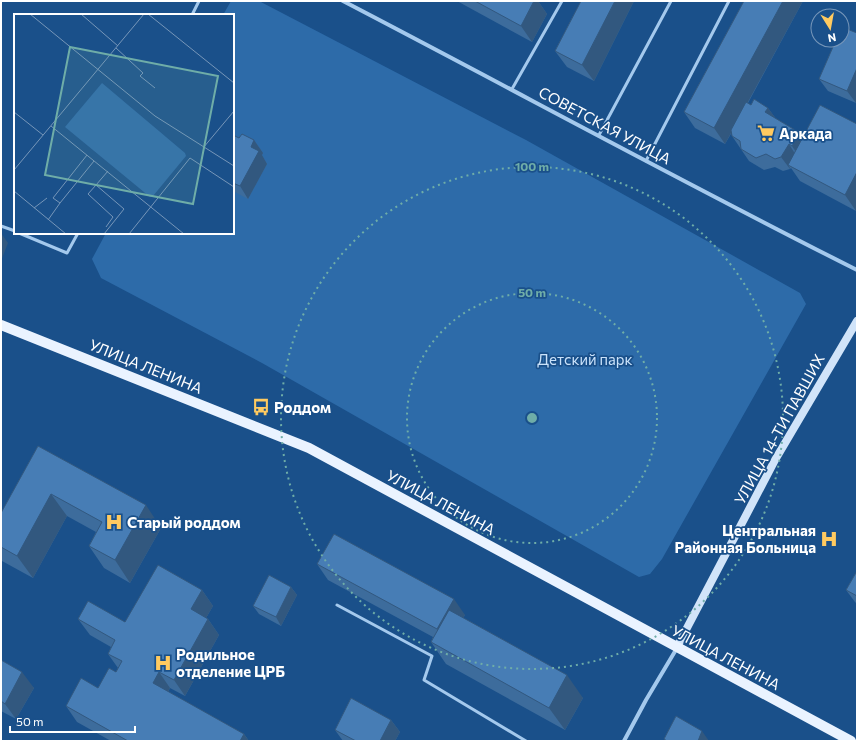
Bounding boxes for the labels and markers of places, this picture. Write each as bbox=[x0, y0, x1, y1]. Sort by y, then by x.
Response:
supermarket icon: Аркада bbox=[756, 123, 776, 143]
place label: Аркада bbox=[779, 124, 832, 142]
bus stop icon: Роддом bbox=[251, 397, 271, 417]
place label: Роддом bbox=[274, 398, 331, 416]
centre of rings bbox=[525, 411, 539, 425]
hospital icon: Старый роддом bbox=[104, 512, 124, 532]
place label: Старый роддом bbox=[127, 513, 241, 531]
place label: Центральная Районная Больница bbox=[674, 521, 816, 556]
hospital icon: Центральная Районная Больница bbox=[819, 529, 839, 549]
place label: Родильное отделение ЦРБ bbox=[176, 645, 285, 680]
hospital icon: Родильное отделение ЦРБ bbox=[153, 653, 173, 673]

